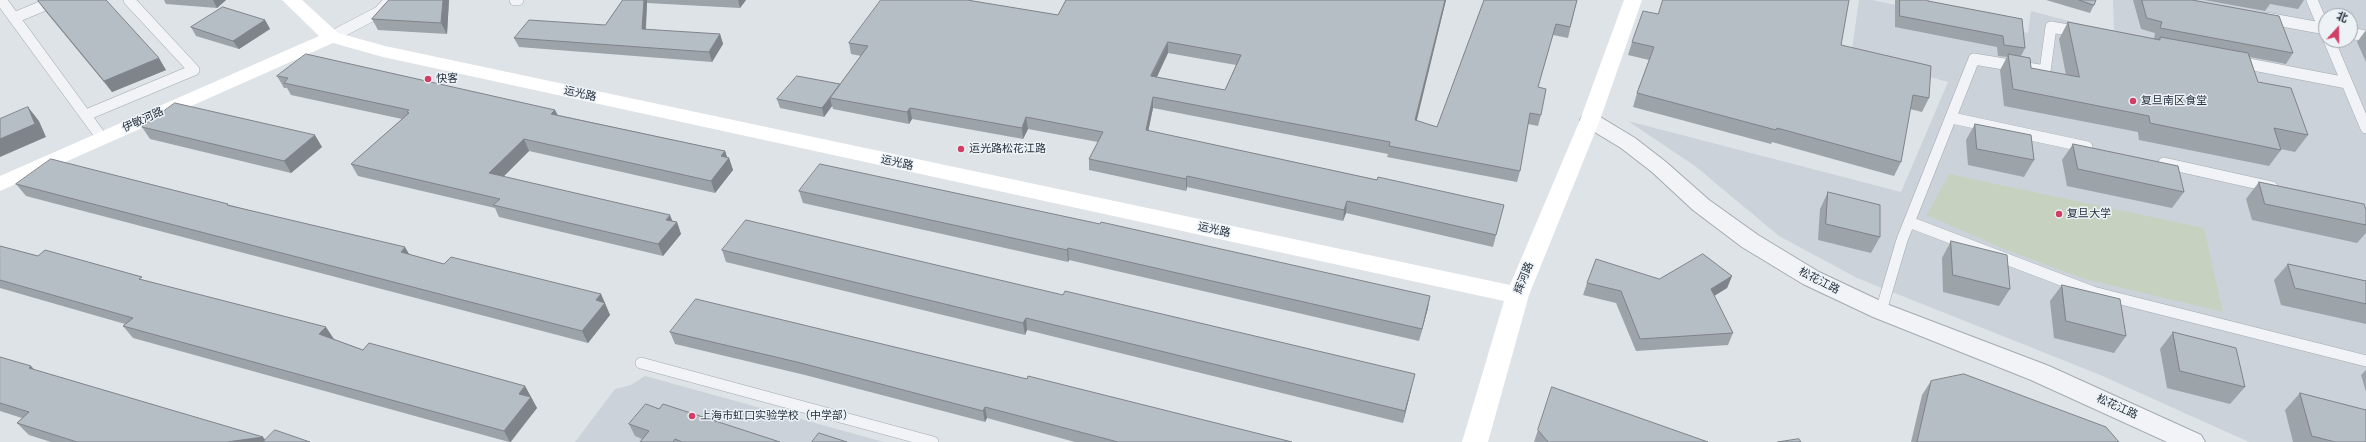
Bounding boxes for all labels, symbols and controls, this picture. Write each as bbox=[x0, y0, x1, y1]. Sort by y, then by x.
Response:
north arrow bbox=[2318, 8, 2358, 48]
text: 北 bbox=[2335, 9, 2350, 25]
place label: 快客 bbox=[436, 72, 458, 86]
marker: 快客 bbox=[423, 74, 433, 84]
street label: 运光路 bbox=[562, 84, 598, 104]
place label: 复旦南区食堂 bbox=[2141, 94, 2207, 108]
marker: 复旦南区食堂 bbox=[2128, 96, 2138, 106]
street label: 伊敏河路 bbox=[120, 105, 166, 135]
place label: 运光路松花江路 bbox=[969, 142, 1046, 156]
marker: 运光路松花江路 bbox=[956, 144, 966, 154]
street label: 运光路 bbox=[879, 153, 915, 173]
place label: 复旦大学 bbox=[2067, 207, 2111, 221]
marker: 复旦大学 bbox=[2054, 209, 2064, 219]
street label: 运光路 bbox=[1196, 220, 1232, 240]
street label: 辉河路 bbox=[1512, 260, 1536, 296]
street label: 松花江路 bbox=[1796, 265, 1842, 297]
street label: 松花江路 bbox=[2094, 392, 2140, 422]
place label: 上海市虹口实验学校（中学部） bbox=[700, 409, 854, 423]
marker: 上海市虹口实验学校（中学部） bbox=[687, 411, 697, 421]

